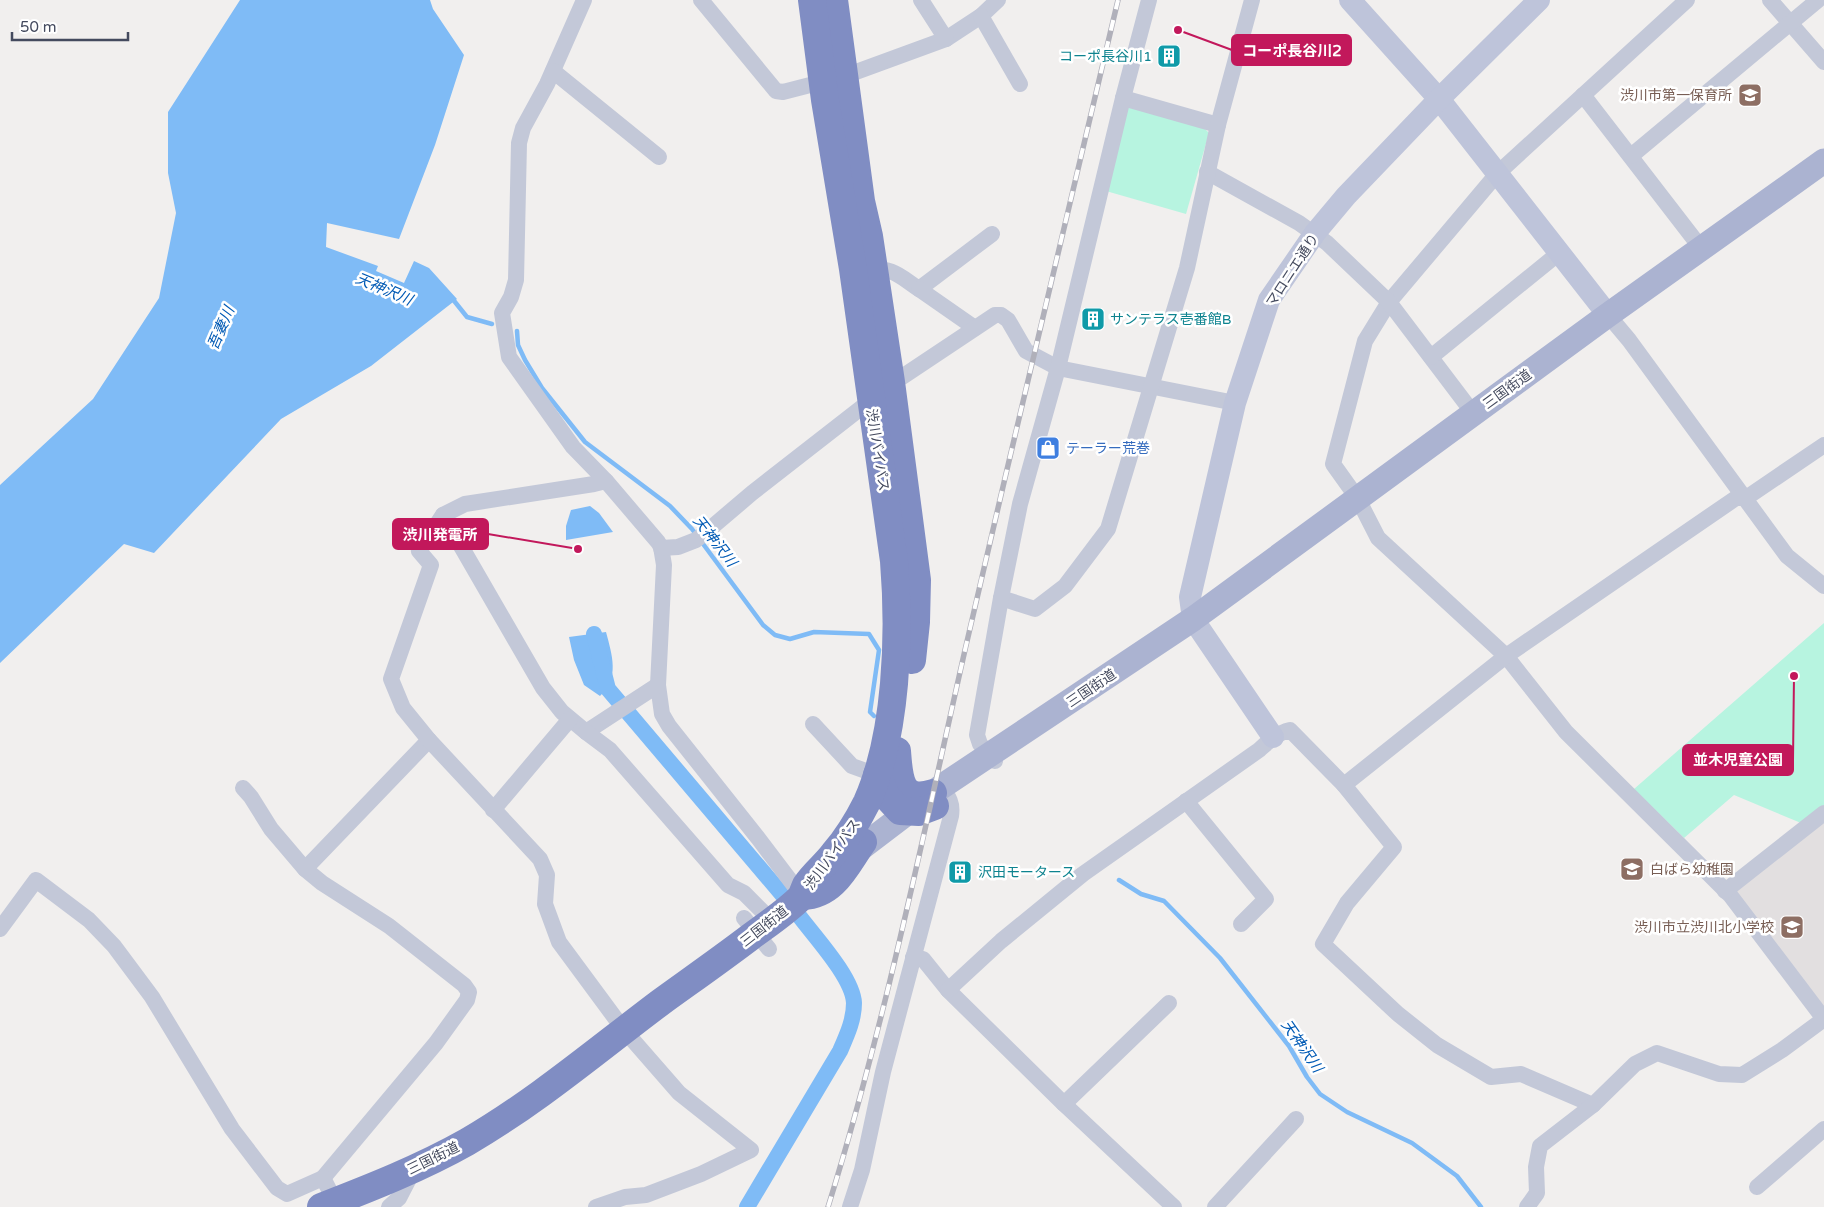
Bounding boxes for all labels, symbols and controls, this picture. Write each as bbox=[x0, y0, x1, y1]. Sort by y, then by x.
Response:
scale bar bbox=[12, 10, 129, 42]
text: 50 m bbox=[20, 18, 57, 36]
callout: コーポ長谷川2 bbox=[1232, 35, 1351, 65]
text: コーポ長谷川2 bbox=[1242, 42, 1342, 60]
building icon: コーポ長谷川1 bbox=[1156, 43, 1182, 69]
place label: コーポ長谷川1 bbox=[1059, 48, 1152, 65]
school or university icon: 渋川市第一保育所 bbox=[1737, 82, 1763, 108]
place label: 渋川市第一保育所 bbox=[1620, 87, 1732, 104]
street label: マロニエ通り bbox=[1262, 230, 1322, 310]
water label: 天神沢川 bbox=[353, 269, 417, 310]
water label: 吾妻川 bbox=[204, 302, 239, 352]
building icon: サンテラス壱番館B bbox=[1080, 306, 1106, 332]
place label: サンテラス壱番館B bbox=[1110, 311, 1231, 328]
street label: 三国街道 bbox=[1480, 366, 1535, 413]
street label: 渋川バイパス bbox=[863, 407, 892, 493]
shop icon: テーラー荒巻 bbox=[1035, 435, 1061, 461]
place label: テーラー荒巻 bbox=[1066, 440, 1150, 457]
water label: 天神沢川 bbox=[689, 512, 742, 572]
callout: 渋川発電所 bbox=[393, 519, 488, 549]
text: 渋川発電所 bbox=[402, 526, 478, 544]
street label: 三国街道 bbox=[1063, 666, 1119, 711]
callout: 並木児童公園 bbox=[1683, 745, 1793, 775]
text: 並木児童公園 bbox=[1693, 751, 1783, 769]
street label: 渋川バイパス bbox=[801, 815, 864, 893]
school or university icon: 白ばら幼稚園 bbox=[1619, 856, 1645, 882]
building icon: 沢田モータース bbox=[947, 859, 973, 885]
place label: 白ばら幼稚園 bbox=[1650, 861, 1734, 878]
place label: 沢田モータース bbox=[978, 864, 1075, 881]
street label: 三国街道 bbox=[737, 902, 792, 950]
school or university icon: 渋川市立渋川北小学校 bbox=[1779, 914, 1805, 940]
place label: 渋川市立渋川北小学校 bbox=[1634, 919, 1774, 936]
water label: 天神沢川 bbox=[1277, 1016, 1328, 1077]
street label: 三国街道 bbox=[404, 1139, 462, 1178]

